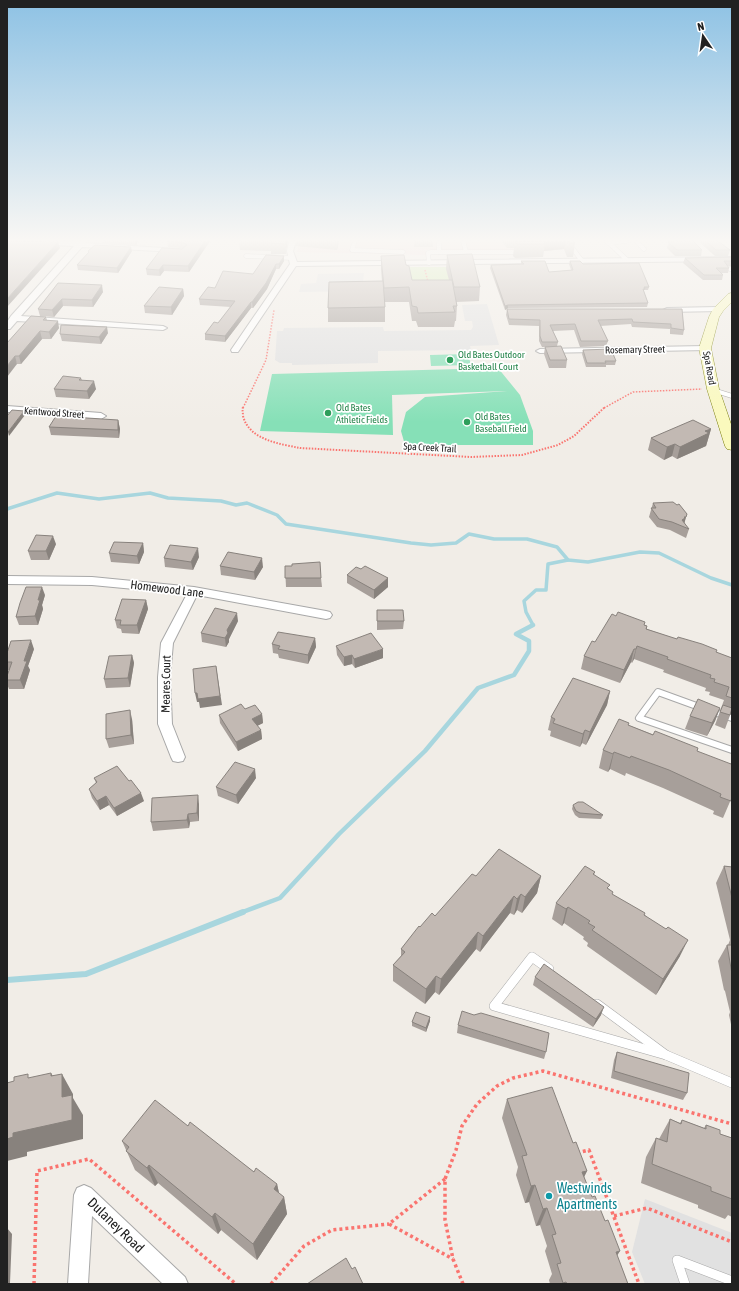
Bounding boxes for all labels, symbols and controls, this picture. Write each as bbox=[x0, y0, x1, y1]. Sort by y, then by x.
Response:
north arrow bbox=[683, 16, 723, 56]
text: N bbox=[696, 20, 705, 33]
street label: Rosemary Street bbox=[605, 343, 665, 356]
place label: Old Bates Outdoor Basketball Court bbox=[458, 349, 526, 372]
street label: Spa Road bbox=[701, 350, 718, 386]
marker: Old Bates Outdoor Basketball Court bbox=[445, 355, 455, 365]
place label: Old Bates Athletic Fields bbox=[336, 402, 388, 425]
street label: Kentwood Street bbox=[24, 405, 85, 420]
marker: Old Bates Athletic Fields bbox=[323, 408, 333, 418]
place label: Old Bates Baseball Field bbox=[475, 411, 527, 434]
marker: Old Bates Baseball Field bbox=[462, 417, 472, 427]
street label: Spa Creek Trail bbox=[403, 441, 457, 454]
street label: Homewood Lane bbox=[130, 578, 204, 600]
street label: Meares Court bbox=[158, 655, 174, 713]
place label: Westwinds Apartments bbox=[557, 1180, 617, 1212]
marker: Westwinds Apartments bbox=[544, 1191, 554, 1201]
street label: Dulaney Road bbox=[84, 1194, 148, 1256]

